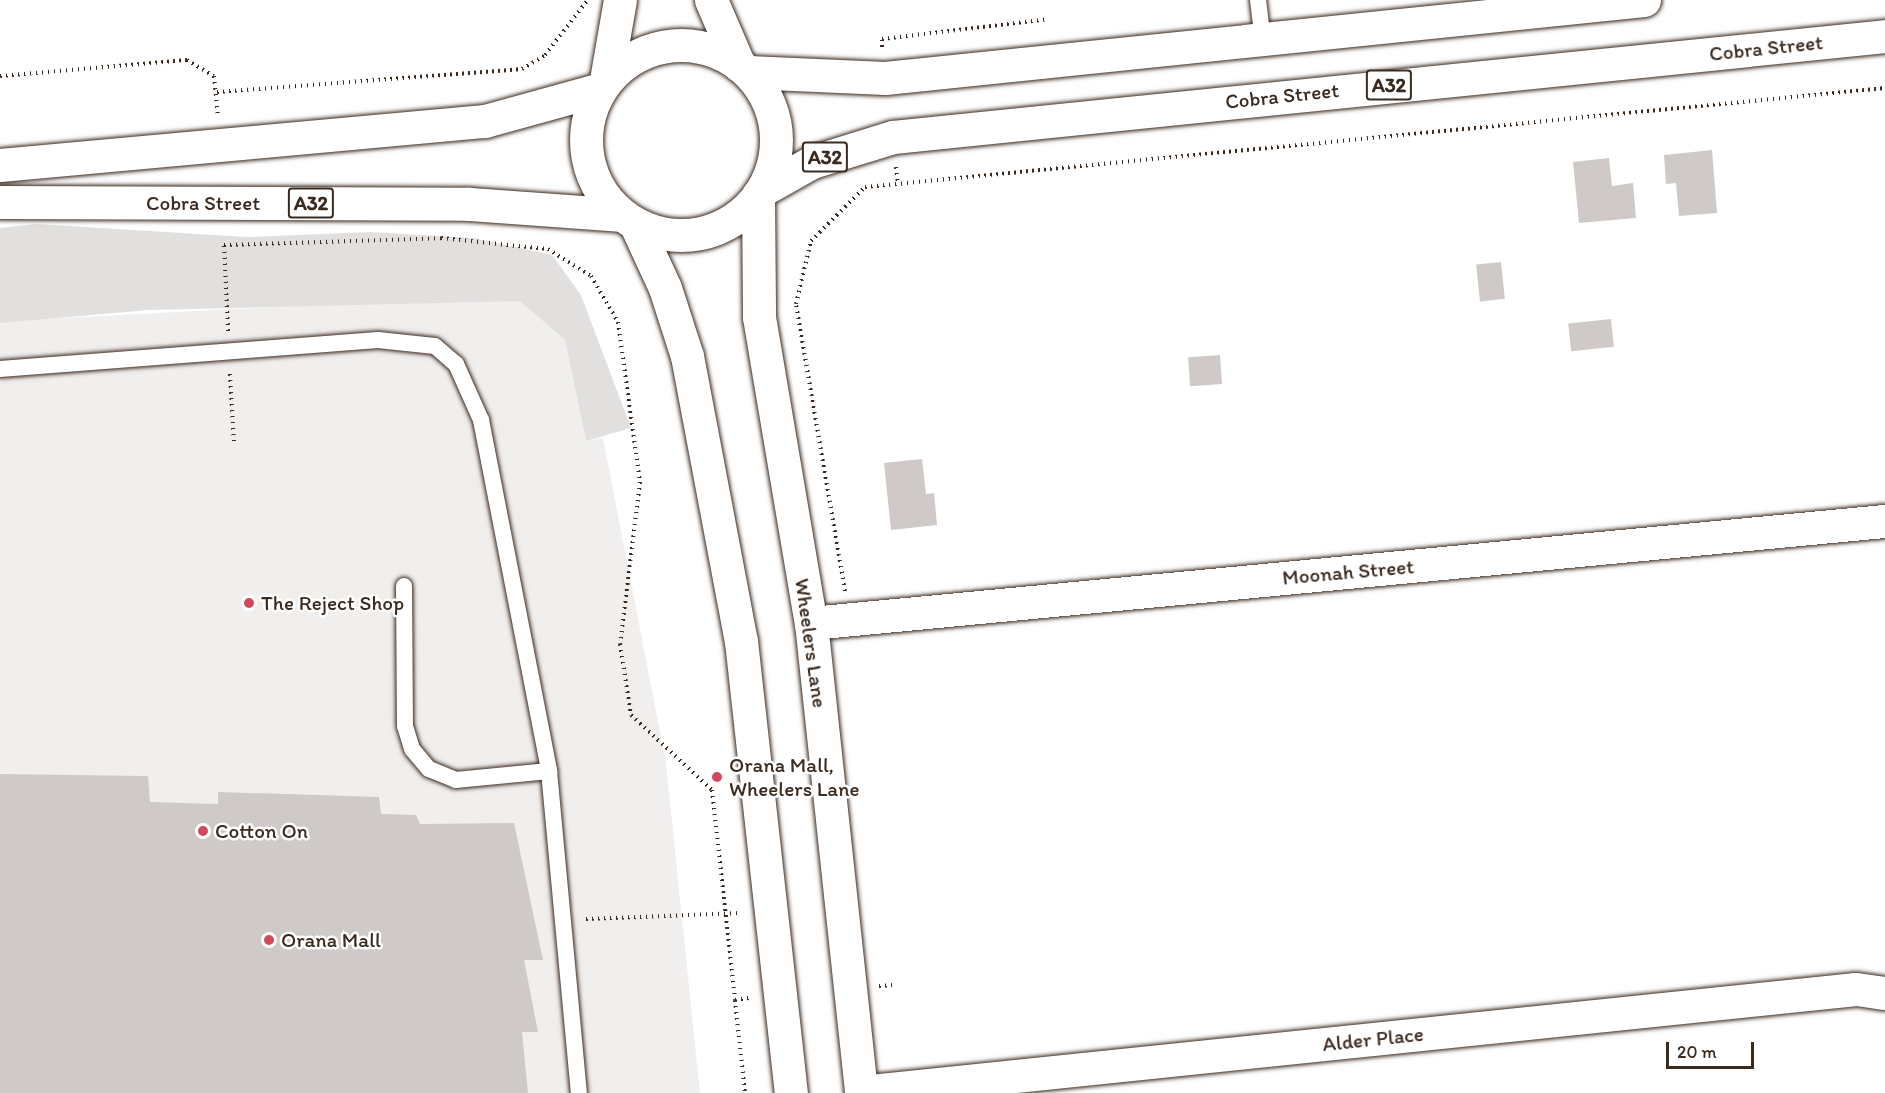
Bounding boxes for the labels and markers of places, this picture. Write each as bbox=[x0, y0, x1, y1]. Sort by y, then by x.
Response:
place label: The Reject Shop bbox=[261, 590, 403, 616]
marker: The Reject Shop bbox=[242, 596, 256, 610]
place label: Orana Mall, Wheelers Lane bbox=[729, 752, 860, 802]
marker: Orana Mall, Wheelers Lane bbox=[710, 770, 724, 784]
place label: Cotton On bbox=[215, 818, 309, 844]
marker: Cotton On bbox=[196, 824, 210, 838]
place label: Orana Mall bbox=[281, 927, 381, 953]
marker: Orana Mall bbox=[262, 933, 276, 947]

